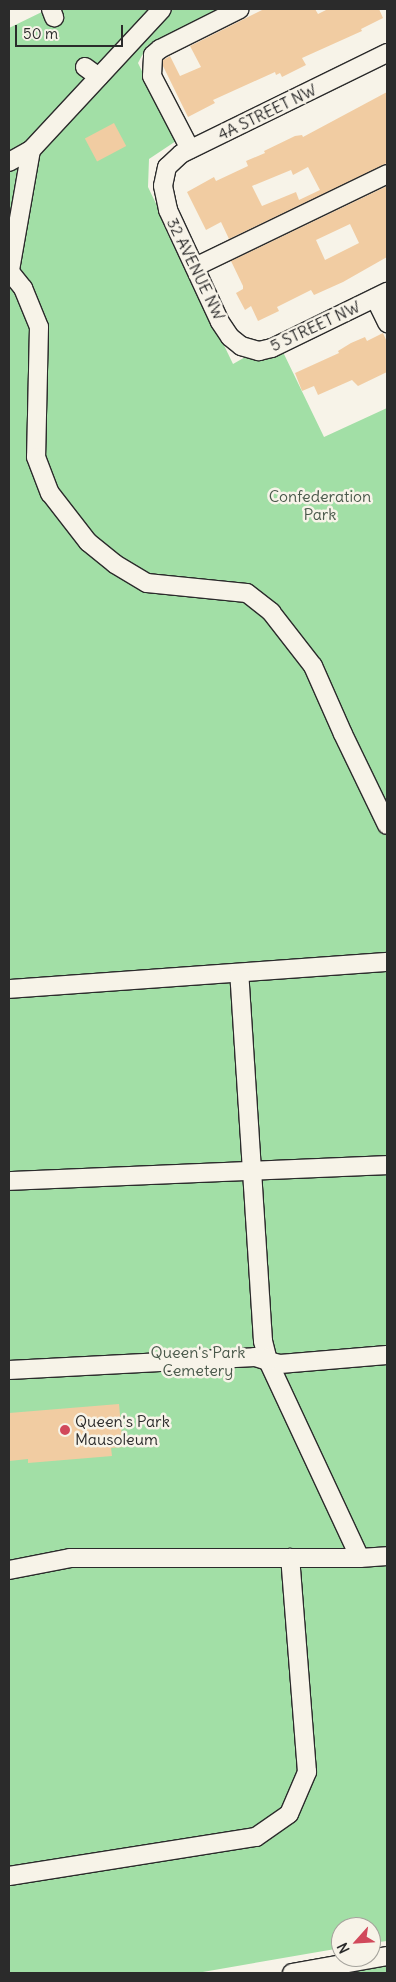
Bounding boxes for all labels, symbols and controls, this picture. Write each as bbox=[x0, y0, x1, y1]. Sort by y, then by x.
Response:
scale bar bbox=[18, 15, 125, 47]
text: 50 m bbox=[23, 24, 58, 43]
street label: 4A STREET NW bbox=[215, 80, 319, 144]
street label: 32 AVENUE NW bbox=[163, 215, 229, 323]
street label: 5 STREET NW bbox=[267, 297, 363, 355]
park label: Confederation Park bbox=[269, 486, 371, 524]
park label: Queen's Park Cemetery bbox=[151, 1342, 245, 1380]
place label: Queen's Park Mausoleum bbox=[75, 1411, 170, 1449]
marker: Queen's Park Mausoleum bbox=[59, 1424, 71, 1436]
north arrow bbox=[331, 1917, 381, 1967]
text: N bbox=[333, 1940, 354, 1956]

